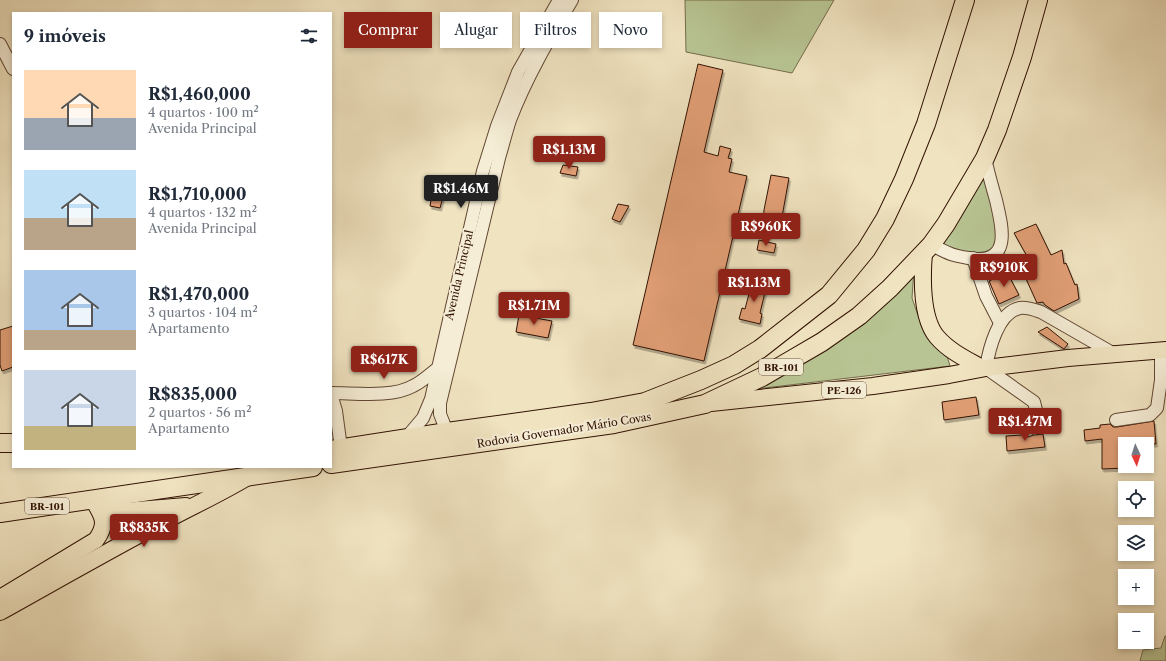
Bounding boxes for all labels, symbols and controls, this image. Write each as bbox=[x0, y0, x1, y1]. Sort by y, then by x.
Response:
chip: Comprar bbox=[344, 12, 432, 48]
chip: Alugar bbox=[440, 12, 512, 48]
chip: Filtros bbox=[520, 12, 591, 48]
chip: Novo bbox=[599, 12, 662, 48]
icon: filters bbox=[298, 25, 320, 47]
text: 9 imóveis bbox=[24, 26, 106, 46]
text: R$1,460,000 bbox=[148, 84, 251, 104]
icon: home bbox=[56, 86, 104, 134]
text: 4 quartos · 100 m² bbox=[148, 104, 259, 120]
text: Avenida Principal bbox=[148, 120, 257, 136]
pin: R$1.13M bbox=[532, 136, 606, 170]
text: R$1.13M bbox=[542, 141, 596, 157]
pin: R$1.46M bbox=[424, 175, 498, 209]
text: R$1.46M bbox=[433, 180, 489, 196]
text: R$1,710,000 bbox=[148, 184, 247, 204]
icon: home bbox=[56, 186, 104, 234]
text: 4 quartos · 132 m² bbox=[148, 204, 257, 220]
pin: R$960K bbox=[733, 213, 799, 247]
text: R$960K bbox=[740, 218, 792, 234]
text: Avenida Principal bbox=[148, 220, 257, 236]
street label: Avenida Principal bbox=[442, 228, 476, 322]
pin: R$910K bbox=[971, 254, 1037, 288]
text: R$910K bbox=[979, 259, 1029, 275]
pin: R$1.13M bbox=[717, 269, 791, 303]
text: R$1.13M bbox=[727, 274, 781, 290]
text: R$1,470,000 bbox=[148, 284, 249, 304]
icon: home bbox=[56, 286, 104, 334]
pin: R$1.71M bbox=[497, 292, 571, 326]
text: R$1.71M bbox=[507, 297, 561, 313]
text: 3 quartos · 104 m² bbox=[148, 304, 258, 320]
text: Apartamento bbox=[148, 320, 230, 336]
pin: R$617K bbox=[351, 346, 417, 380]
text: R$617K bbox=[360, 351, 408, 367]
road number: BR-101 bbox=[759, 359, 803, 375]
road number: PE-126 bbox=[822, 382, 866, 398]
text: R$835,000 bbox=[148, 384, 237, 404]
icon: home bbox=[56, 386, 104, 434]
text: 2 quartos · 56 m² bbox=[148, 404, 252, 420]
pin: R$1.47M bbox=[988, 408, 1062, 442]
street label: Rodovia Governador Mário Covas bbox=[476, 409, 652, 451]
text: R$1.47M bbox=[997, 413, 1053, 429]
text: Apartamento bbox=[148, 420, 230, 436]
north arrow bbox=[1118, 437, 1154, 473]
map controls bbox=[1118, 437, 1154, 649]
button: locate bbox=[1118, 481, 1154, 517]
road number: BR-101 bbox=[25, 498, 69, 514]
pin: R$835K bbox=[111, 514, 177, 548]
text: R$835K bbox=[119, 519, 169, 535]
button: layers bbox=[1118, 525, 1154, 561]
button: + bbox=[1118, 569, 1154, 605]
button: − bbox=[1118, 613, 1154, 649]

